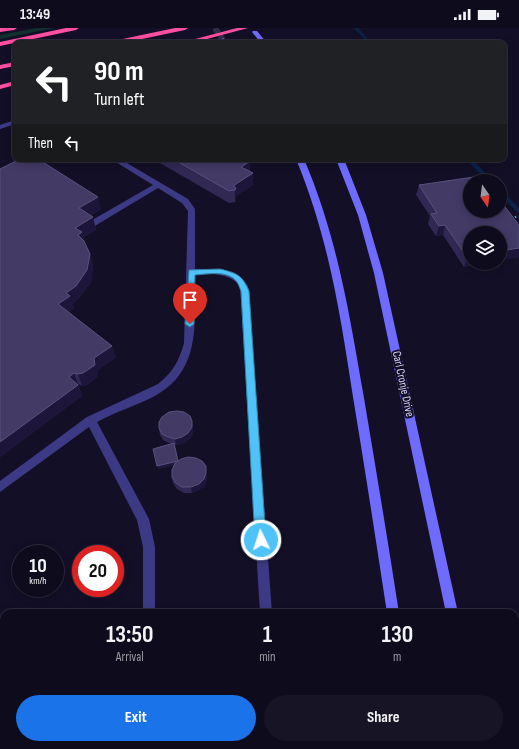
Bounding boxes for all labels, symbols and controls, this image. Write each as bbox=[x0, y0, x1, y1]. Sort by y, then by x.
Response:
text: 13:49 bbox=[20, 5, 50, 24]
text: 90 m bbox=[94, 55, 144, 88]
icon: left bbox=[28, 56, 80, 108]
text: Turn left bbox=[94, 89, 145, 110]
icon: left bbox=[61, 132, 83, 154]
text: Then bbox=[28, 134, 53, 153]
north arrow bbox=[463, 174, 507, 218]
map controls bbox=[463, 174, 507, 270]
button: layers bbox=[463, 226, 507, 270]
pin bbox=[173, 283, 207, 324]
icon: arrive bbox=[179, 289, 201, 311]
street label: Carl Cronje Drive bbox=[389, 350, 417, 418]
position arrow bbox=[240, 519, 282, 561]
speed limit sign: 20 bbox=[72, 545, 124, 597]
text: 10 bbox=[29, 554, 47, 578]
text: km/h bbox=[29, 575, 47, 587]
text: 13:50 bbox=[106, 620, 153, 649]
text: 1 bbox=[263, 620, 272, 649]
text: 130 bbox=[381, 620, 413, 649]
text: Arrival bbox=[116, 649, 144, 665]
text: min bbox=[259, 649, 276, 665]
text: m bbox=[393, 649, 401, 665]
button: Exit bbox=[16, 695, 256, 741]
button: Share bbox=[264, 695, 503, 741]

